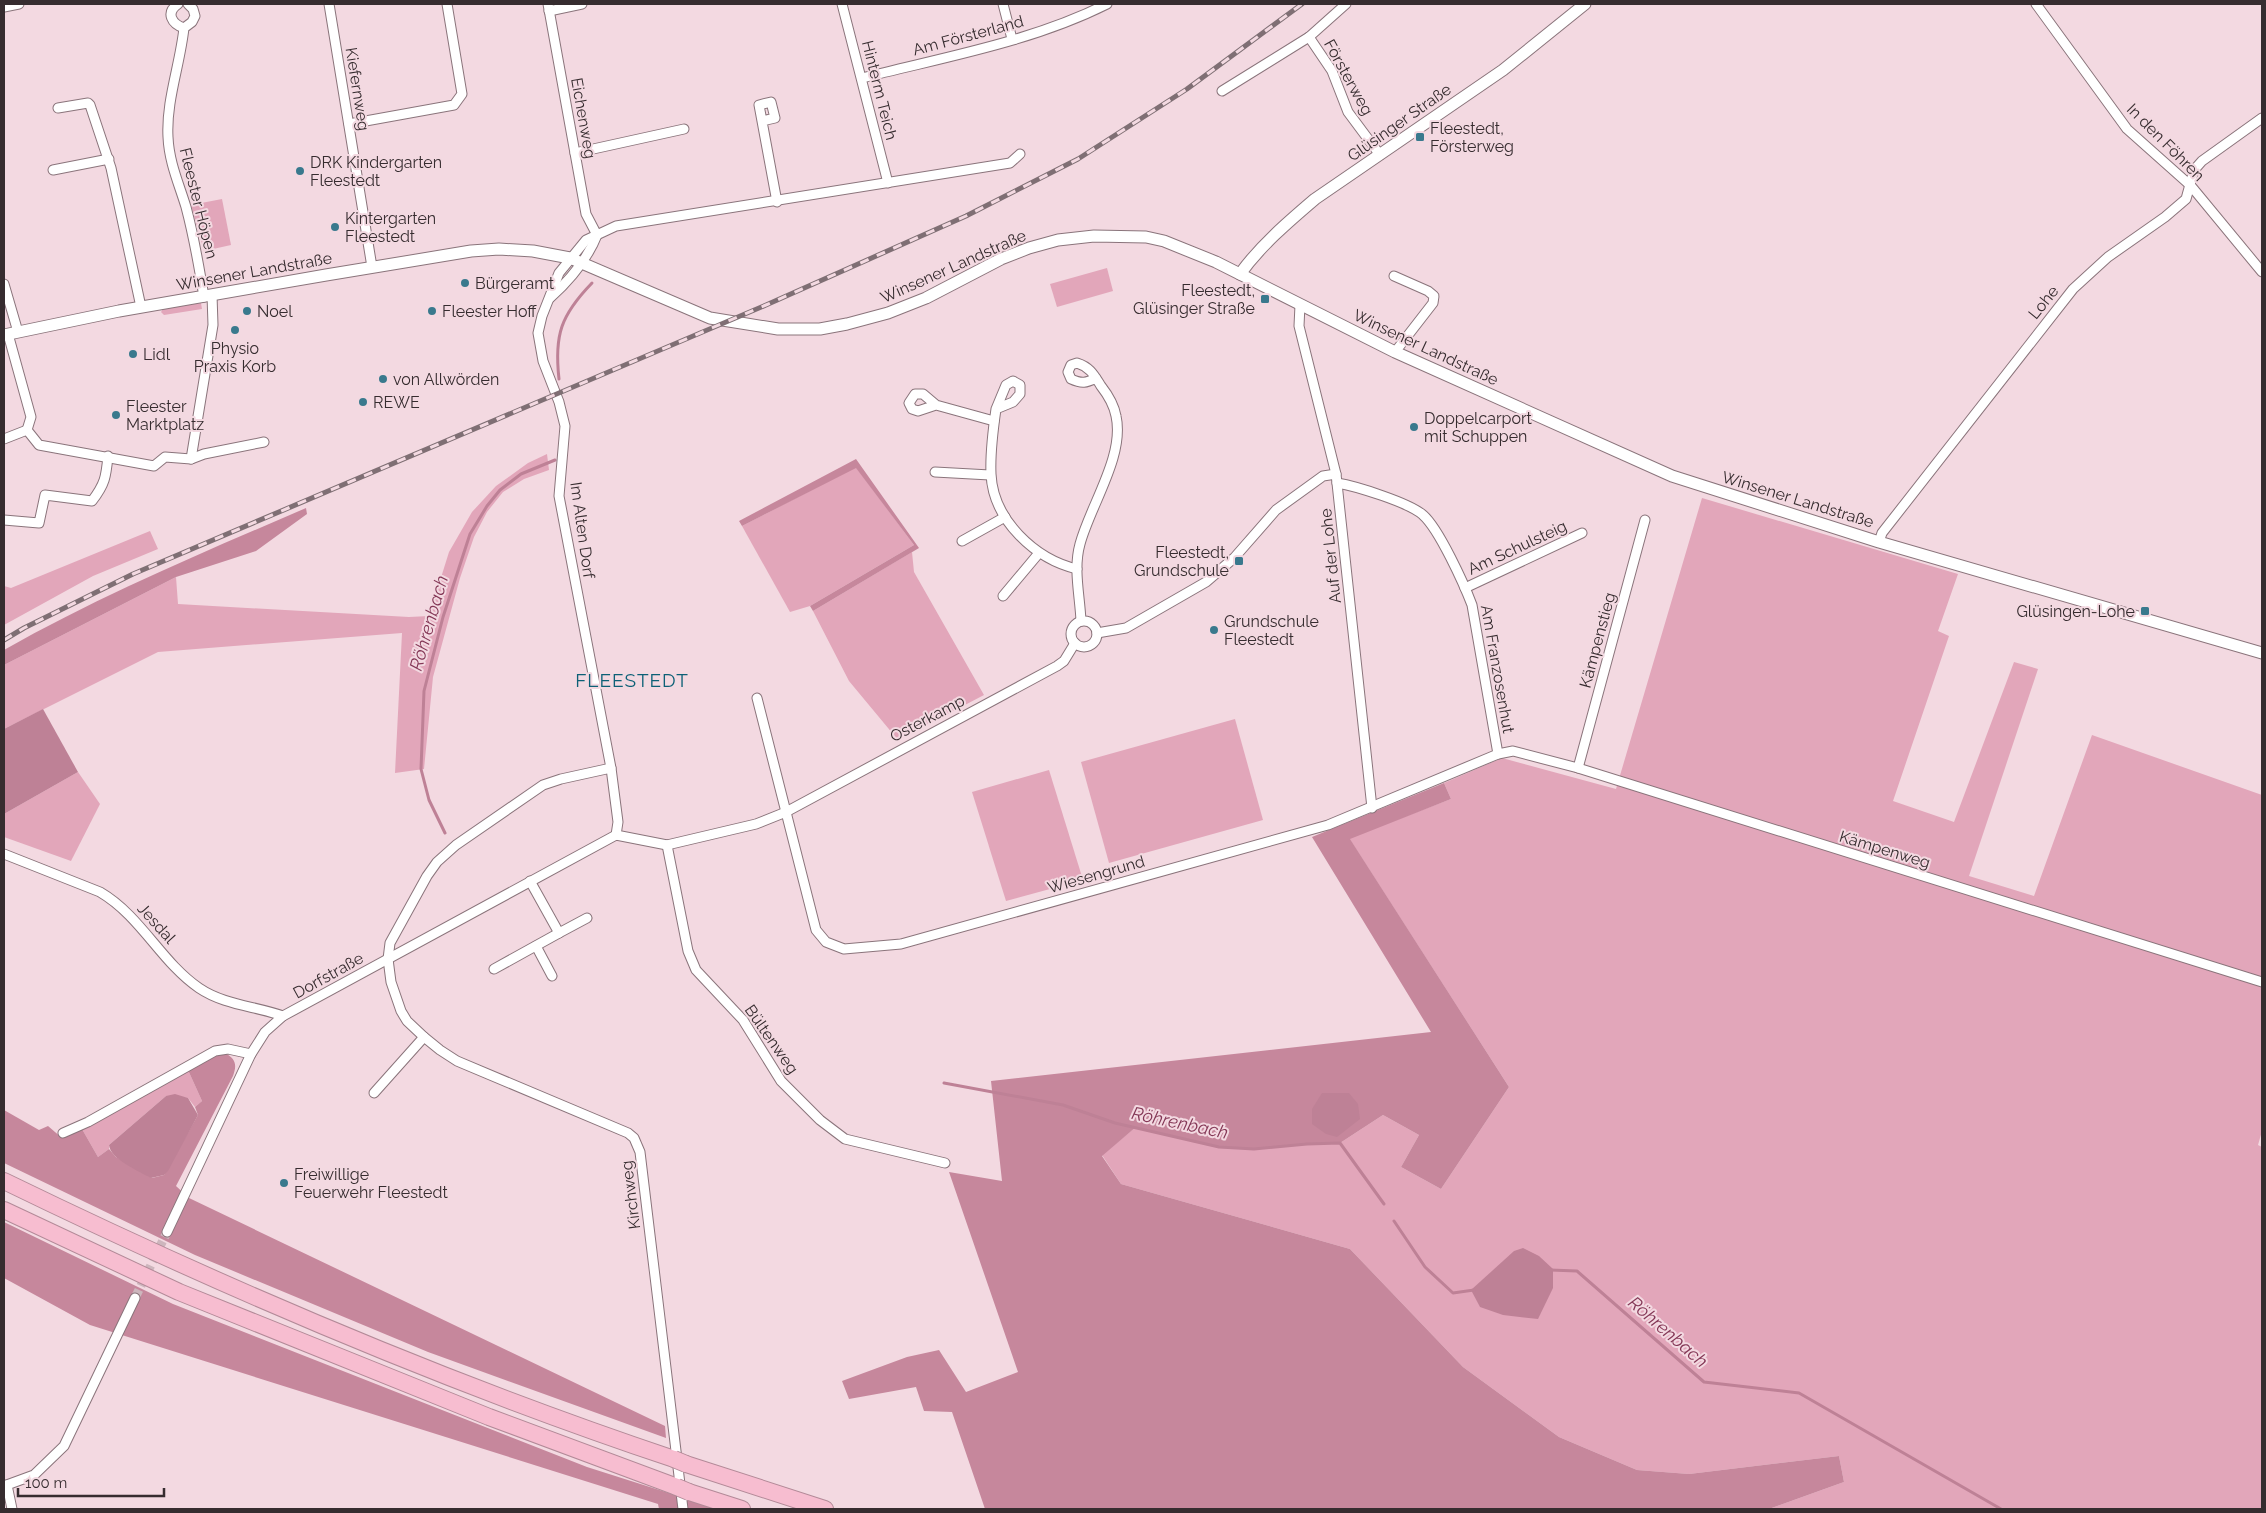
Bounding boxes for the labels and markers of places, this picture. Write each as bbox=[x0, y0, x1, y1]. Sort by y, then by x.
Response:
place label: Fleestedt, Försterweg bbox=[1430, 119, 1514, 156]
marker: Fleestedt, Försterweg bbox=[1414, 131, 1426, 143]
place label: DRK Kindergarten Fleestedt bbox=[310, 153, 442, 190]
marker: DRK Kindergarten Fleestedt bbox=[294, 165, 306, 177]
place label: Kintergarten Fleestedt bbox=[345, 209, 436, 246]
marker: Kintergarten Fleestedt bbox=[329, 221, 341, 233]
place label: Bürgeramt bbox=[475, 274, 555, 293]
marker: Bürgeramt bbox=[459, 277, 471, 289]
place label: Fleestedt, Glüsinger Straße bbox=[1133, 281, 1255, 318]
marker: Fleestedt, Glüsinger Straße bbox=[1259, 293, 1271, 305]
place label: Noel bbox=[257, 302, 293, 321]
place label: Fleester Hoff bbox=[442, 302, 537, 321]
marker: Noel bbox=[241, 305, 253, 317]
marker: Fleester Hoff bbox=[426, 305, 438, 317]
marker: Physio Praxis Korb bbox=[229, 324, 241, 336]
place label: Physio Praxis Korb bbox=[194, 339, 276, 376]
place label: Lidl bbox=[143, 345, 171, 364]
marker: Lidl bbox=[127, 348, 139, 360]
place label: von Allwörden bbox=[393, 370, 499, 389]
marker: von Allwörden bbox=[377, 373, 389, 385]
place label: REWE bbox=[373, 393, 420, 412]
marker: REWE bbox=[357, 396, 369, 408]
place label: Fleester Marktplatz bbox=[126, 397, 204, 434]
marker: Fleester Marktplatz bbox=[110, 409, 122, 421]
place label: Doppelcarport mit Schuppen bbox=[1424, 409, 1533, 446]
marker: Doppelcarport mit Schuppen bbox=[1408, 421, 1420, 433]
place label: Fleestedt, Grundschule bbox=[1134, 543, 1229, 580]
marker: Fleestedt, Grundschule bbox=[1233, 555, 1245, 567]
place label: Glüsingen-Lohe bbox=[2016, 602, 2135, 621]
marker: Glüsingen-Lohe bbox=[2139, 605, 2151, 617]
place label: Grundschule Fleestedt bbox=[1224, 612, 1319, 649]
marker: Grundschule Fleestedt bbox=[1208, 624, 1220, 636]
place label: Freiwillige Feuerwehr Fleestedt bbox=[294, 1165, 448, 1202]
marker: Freiwillige Feuerwehr Fleestedt bbox=[278, 1177, 290, 1189]

